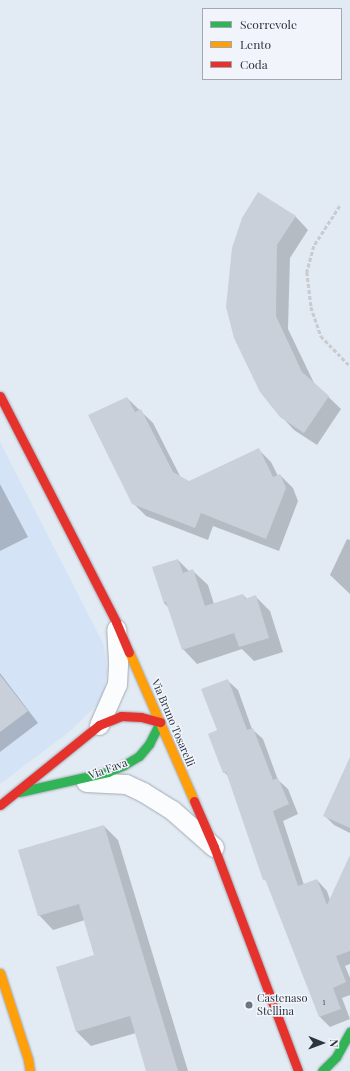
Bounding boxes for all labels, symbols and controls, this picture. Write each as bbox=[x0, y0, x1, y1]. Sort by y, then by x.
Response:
legend bbox=[202, 8, 342, 80]
text: Scorrevole bbox=[240, 16, 297, 32]
text: Lento bbox=[240, 36, 271, 52]
text: Coda bbox=[240, 56, 268, 72]
street label: Via Bruno Tosarelli bbox=[149, 677, 197, 769]
street label: Via Fava bbox=[87, 756, 129, 782]
place label: Castenaso Stellina bbox=[257, 992, 307, 1018]
house number: 1 bbox=[322, 996, 326, 1006]
marker: Castenaso Stellina bbox=[244, 1000, 254, 1010]
north arrow bbox=[302, 1023, 342, 1063]
text: N bbox=[327, 1039, 342, 1047]

